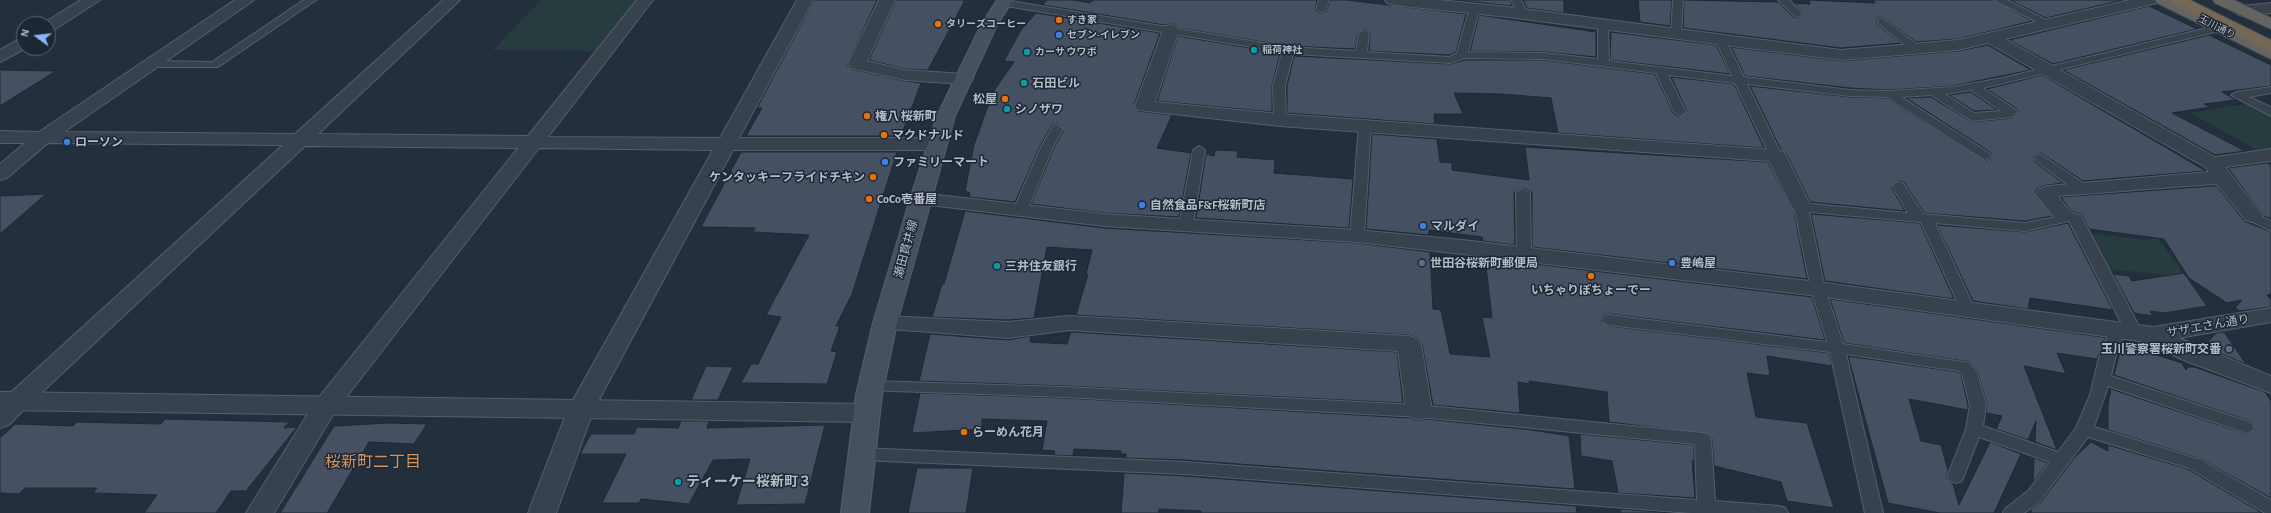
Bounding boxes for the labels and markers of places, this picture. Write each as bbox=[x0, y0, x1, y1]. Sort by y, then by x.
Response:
place label: すき家 bbox=[1067, 14, 1097, 26]
marker: すき家 bbox=[1054, 15, 1064, 25]
place label: タリーズコーヒー bbox=[946, 18, 1026, 30]
marker: タリーズコーヒー bbox=[933, 19, 943, 29]
place label: セブン-イレブン bbox=[1067, 29, 1140, 41]
marker: セブン-イレブン bbox=[1054, 30, 1064, 40]
place label: 稲荷神社 bbox=[1262, 44, 1302, 56]
marker: 稲荷神社 bbox=[1249, 45, 1259, 55]
place label: カーサ ウワボ bbox=[1035, 46, 1097, 58]
marker: カーサ ウワボ bbox=[1022, 47, 1032, 57]
place label: 石田ビル bbox=[1032, 76, 1080, 90]
marker: 石田ビル bbox=[1019, 78, 1029, 88]
place label: 松屋 bbox=[973, 92, 997, 106]
marker: 松屋 bbox=[1000, 94, 1010, 104]
place label: シノザワ bbox=[1015, 102, 1063, 116]
marker: シノザワ bbox=[1002, 104, 1012, 114]
place label: 権八 桜新町 bbox=[875, 109, 937, 123]
marker: 権八 桜新町 bbox=[862, 111, 872, 121]
place label: マクドナルド bbox=[892, 128, 964, 142]
marker: マクドナルド bbox=[879, 130, 889, 140]
place label: ローソン bbox=[75, 135, 123, 149]
marker: ローソン bbox=[62, 137, 72, 147]
place label: ファミリーマート bbox=[893, 155, 989, 169]
marker: ファミリーマート bbox=[880, 157, 890, 167]
place label: ケンタッキーフライドチキン bbox=[709, 170, 865, 184]
marker: ケンタッキーフライドチキン bbox=[868, 172, 878, 182]
place label: CoCo壱番屋 bbox=[877, 192, 937, 206]
marker: CoCo壱番屋 bbox=[864, 194, 874, 204]
place label: 自然食品F&F桜新町店 bbox=[1150, 198, 1265, 212]
marker: 自然食品F&F桜新町店 bbox=[1137, 200, 1147, 210]
place label: マルダイ bbox=[1431, 219, 1479, 233]
marker: マルダイ bbox=[1418, 221, 1428, 231]
place label: 世田谷桜新町郵便局 bbox=[1430, 256, 1538, 270]
place label: 豊嶋屋 bbox=[1680, 256, 1716, 270]
marker: 世田谷桜新町郵便局 bbox=[1417, 258, 1427, 268]
marker: 豊嶋屋 bbox=[1667, 258, 1677, 268]
place label: 三井住友銀行 bbox=[1005, 259, 1077, 273]
marker: 三井住友銀行 bbox=[992, 261, 1002, 271]
marker: いちゃりぽちょーでー bbox=[1586, 271, 1596, 281]
place label: いちゃりぽちょーでー bbox=[1531, 283, 1651, 297]
place label: 玉川警察署桜新町交番 bbox=[2101, 342, 2221, 356]
marker: 玉川警察署桜新町交番 bbox=[2224, 344, 2234, 354]
place label: らーめん花月 bbox=[972, 425, 1044, 439]
marker: らーめん花月 bbox=[959, 427, 969, 437]
place label: ティーケー桜新町３ bbox=[686, 474, 812, 490]
marker: ティーケー桜新町３ bbox=[673, 477, 683, 487]

